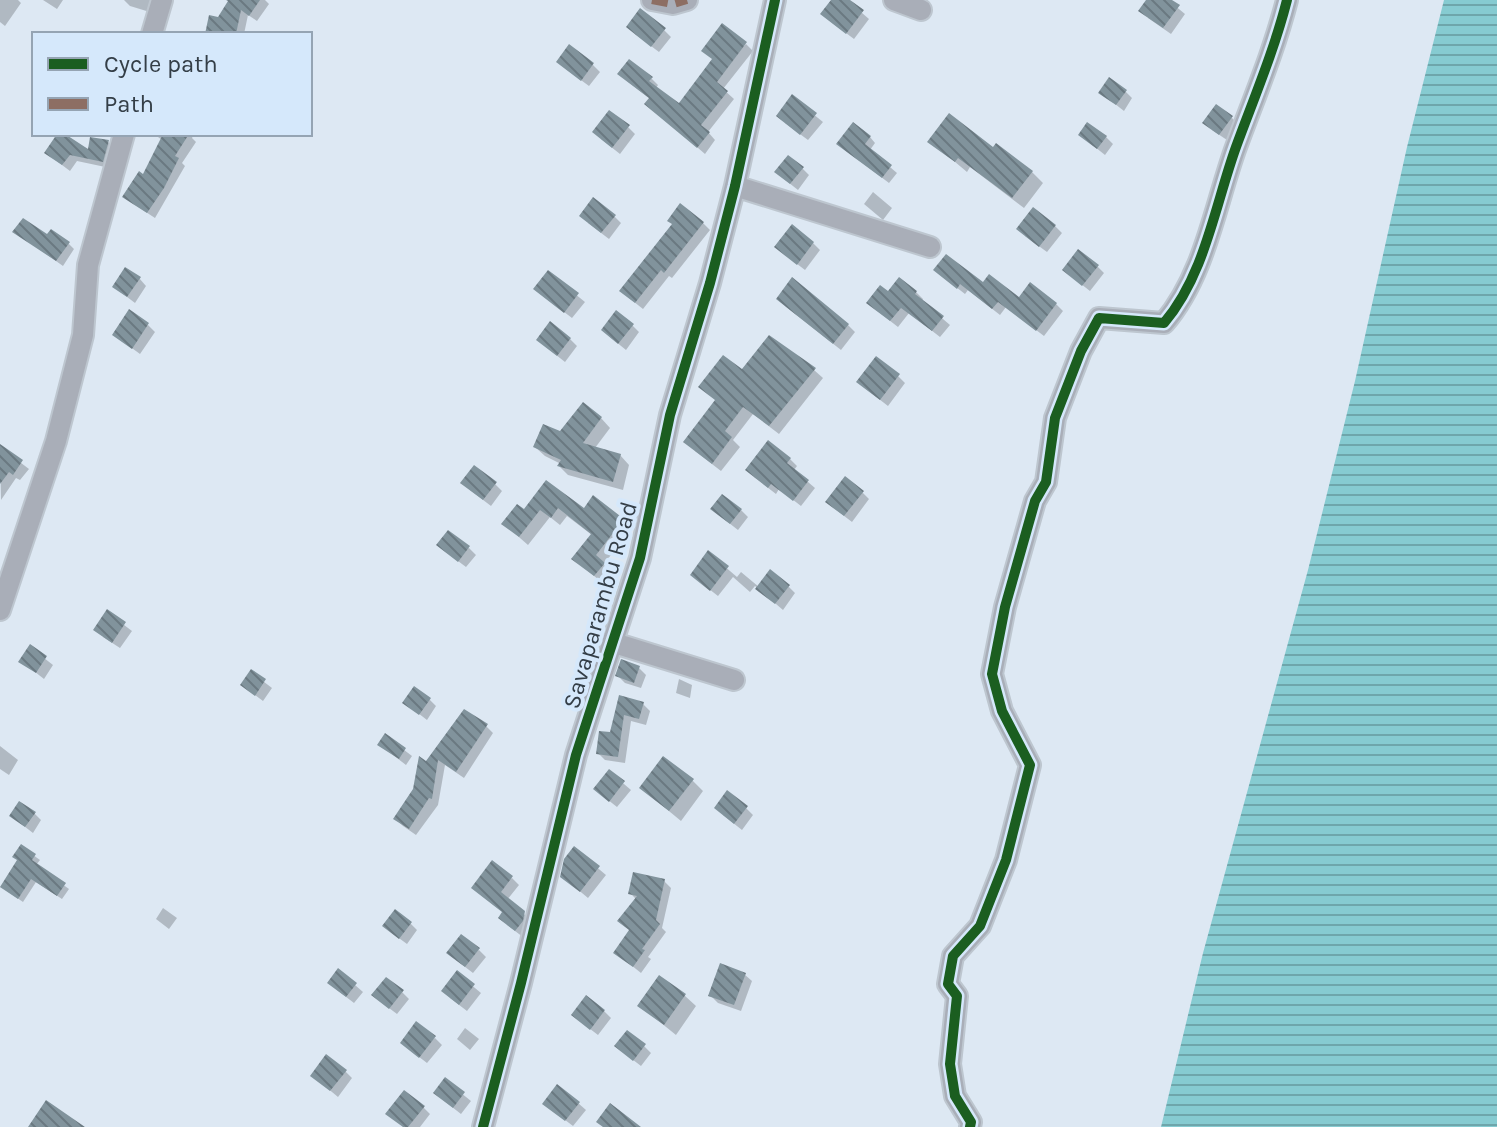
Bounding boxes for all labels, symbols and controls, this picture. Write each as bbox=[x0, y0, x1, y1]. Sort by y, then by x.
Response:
legend bbox=[32, 32, 312, 136]
text: Cycle path bbox=[104, 50, 218, 78]
text: Path bbox=[104, 90, 154, 118]
street label: Savaparambu Road bbox=[557, 498, 643, 712]

